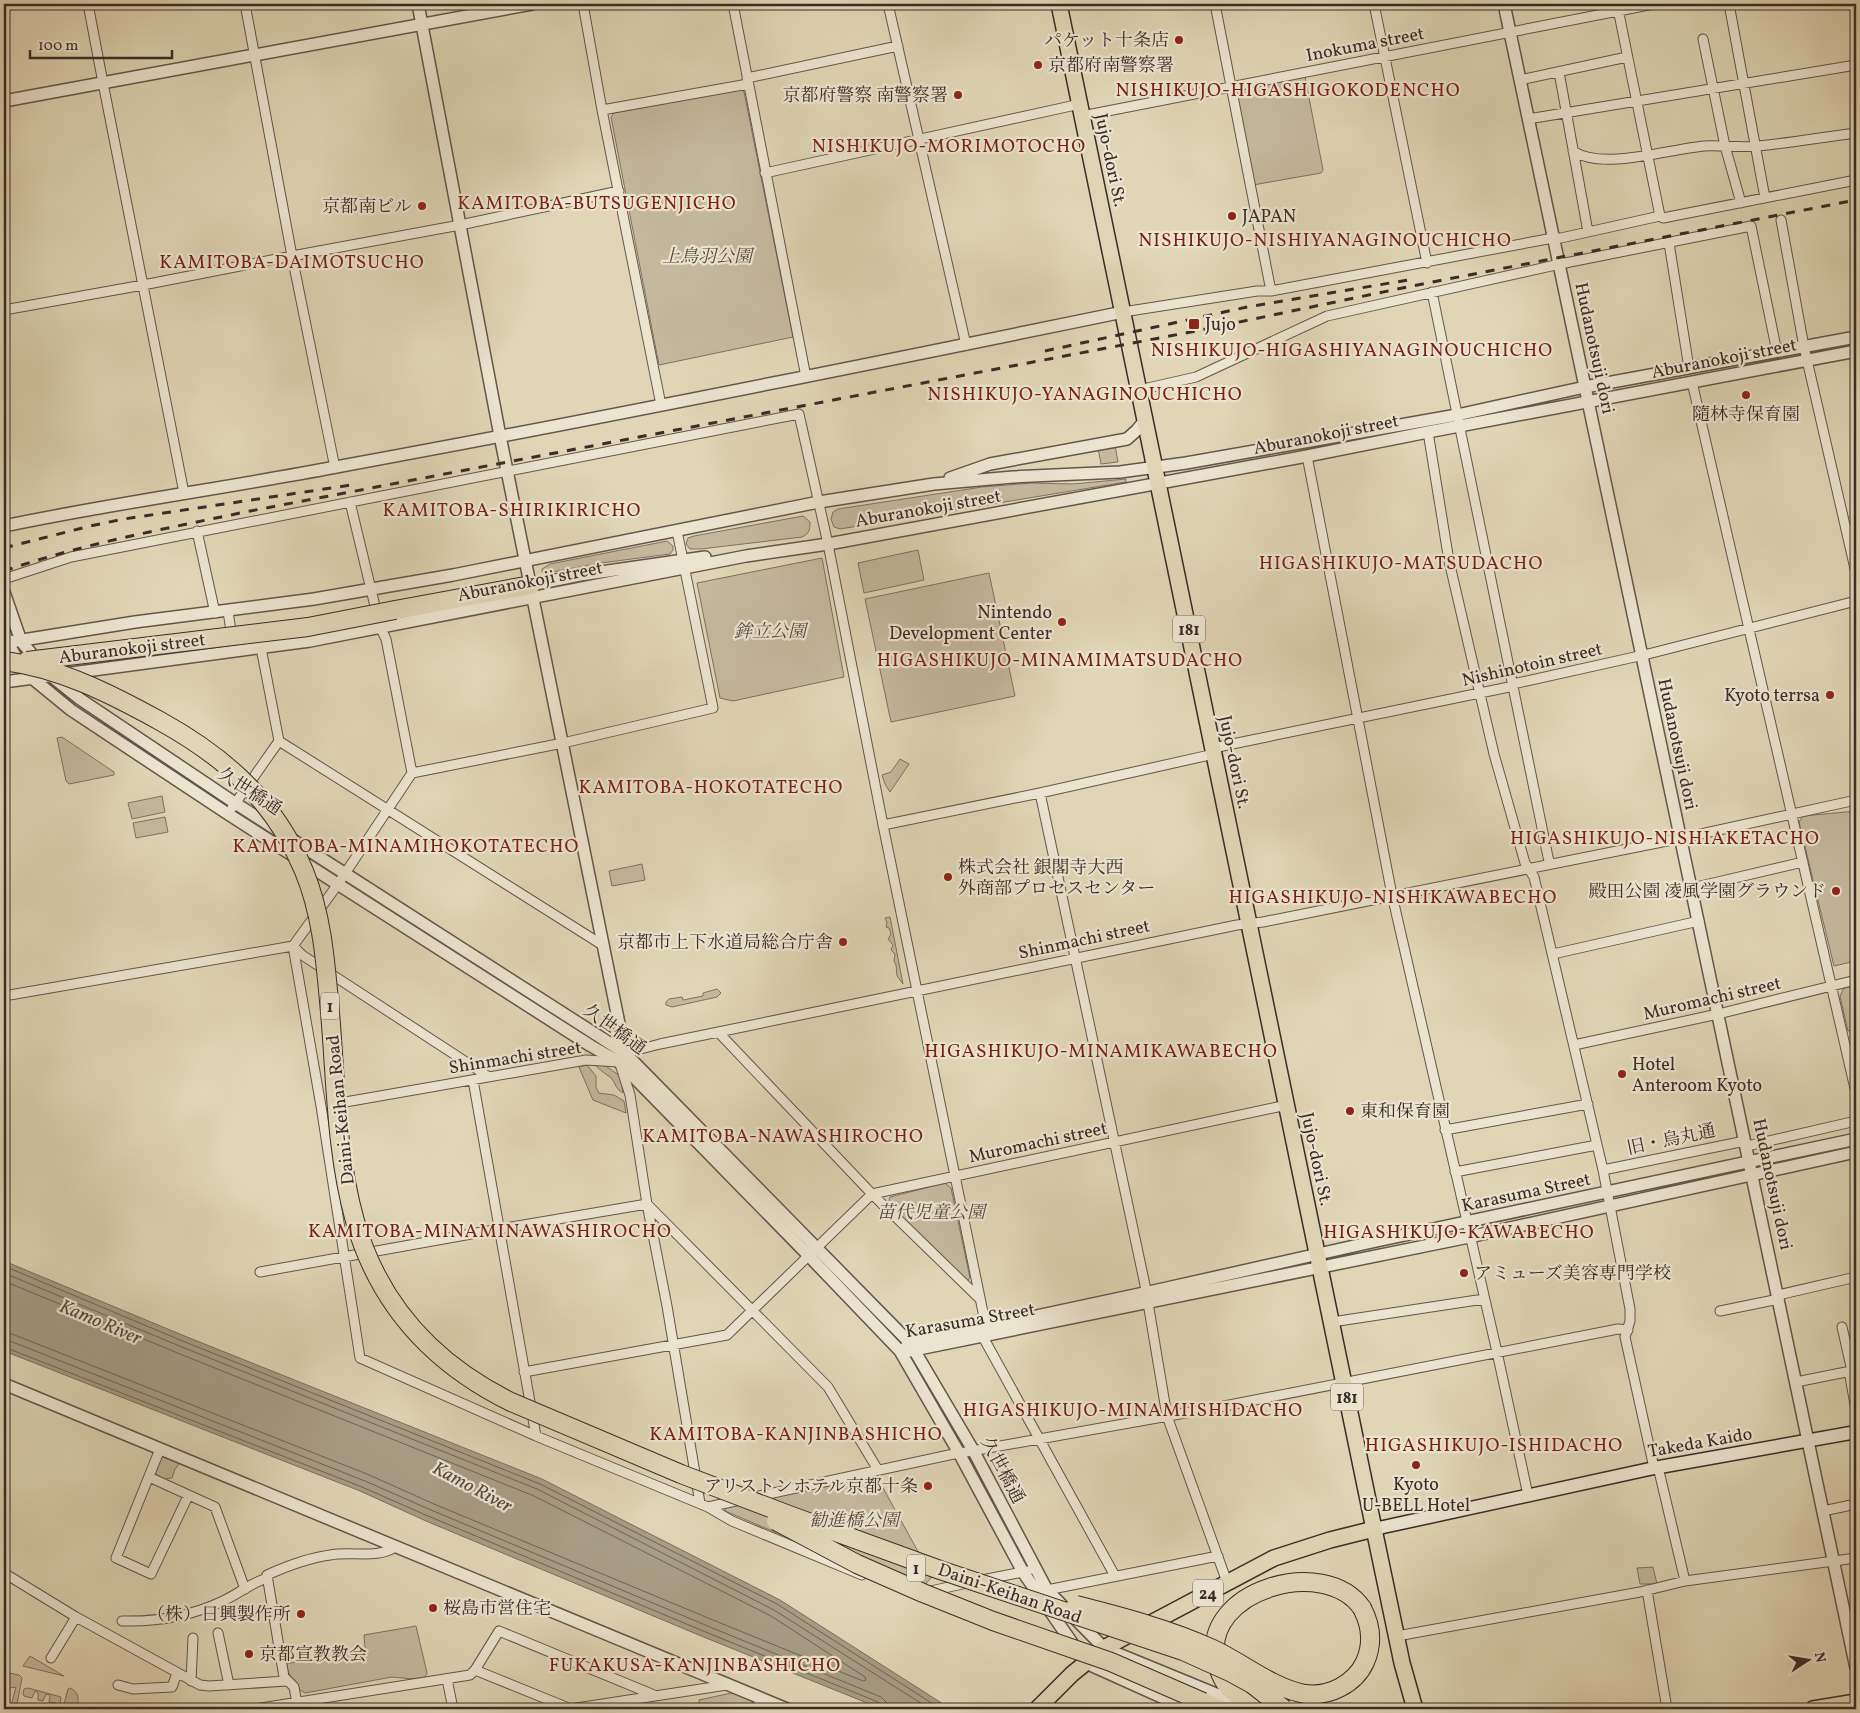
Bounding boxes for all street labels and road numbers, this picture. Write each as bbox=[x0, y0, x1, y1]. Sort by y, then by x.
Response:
street label: Inokuma street bbox=[1304, 22, 1427, 69]
street label: Jujo-dori St. bbox=[1087, 111, 1132, 209]
street label: Hudanotsuji dori bbox=[1567, 280, 1620, 417]
street label: Aburanokoji street bbox=[1650, 333, 1799, 386]
street label: Aburanokoji street bbox=[1252, 409, 1401, 462]
street label: Aburanokoji street bbox=[853, 484, 1003, 535]
street label: Aburanokoji street bbox=[456, 556, 605, 609]
road number: 181 bbox=[1173, 616, 1205, 642]
street label: Aburanokoji street bbox=[57, 628, 207, 671]
street label: Nishinotoin street bbox=[1460, 637, 1605, 694]
street label: Hudanotsuji dori bbox=[1650, 676, 1703, 813]
street label: Jujo-dori St. bbox=[1211, 713, 1256, 811]
street label: 久世橋通 bbox=[212, 762, 286, 822]
street label: Shinmachi street bbox=[1016, 914, 1152, 967]
street label: Muromachi street bbox=[1641, 971, 1784, 1027]
road number: 1 bbox=[321, 992, 339, 1019]
street label: 久世橋通 bbox=[578, 999, 651, 1061]
street label: Daini-Keihan Road bbox=[321, 1034, 362, 1186]
street label: Shinmachi street bbox=[447, 1036, 583, 1081]
street label: Jujo-dori St. bbox=[1293, 1110, 1338, 1208]
street label: Hudanotsuji dori bbox=[1745, 1116, 1798, 1253]
street label: Muromachi street bbox=[967, 1117, 1110, 1170]
street label: 旧・烏丸通 bbox=[1625, 1119, 1718, 1162]
street label: Karasuma Street bbox=[1460, 1168, 1593, 1219]
street label: Karasuma Street bbox=[903, 1298, 1037, 1345]
road number: 181 bbox=[1331, 1384, 1363, 1410]
street label: Takeda Kaido bbox=[1646, 1422, 1754, 1465]
street label: 久世橋通 bbox=[974, 1433, 1030, 1508]
road number: 1 bbox=[907, 1555, 925, 1582]
street label: Daini-Keihan Road bbox=[934, 1558, 1085, 1631]
road number: 24 bbox=[1193, 1580, 1223, 1606]

